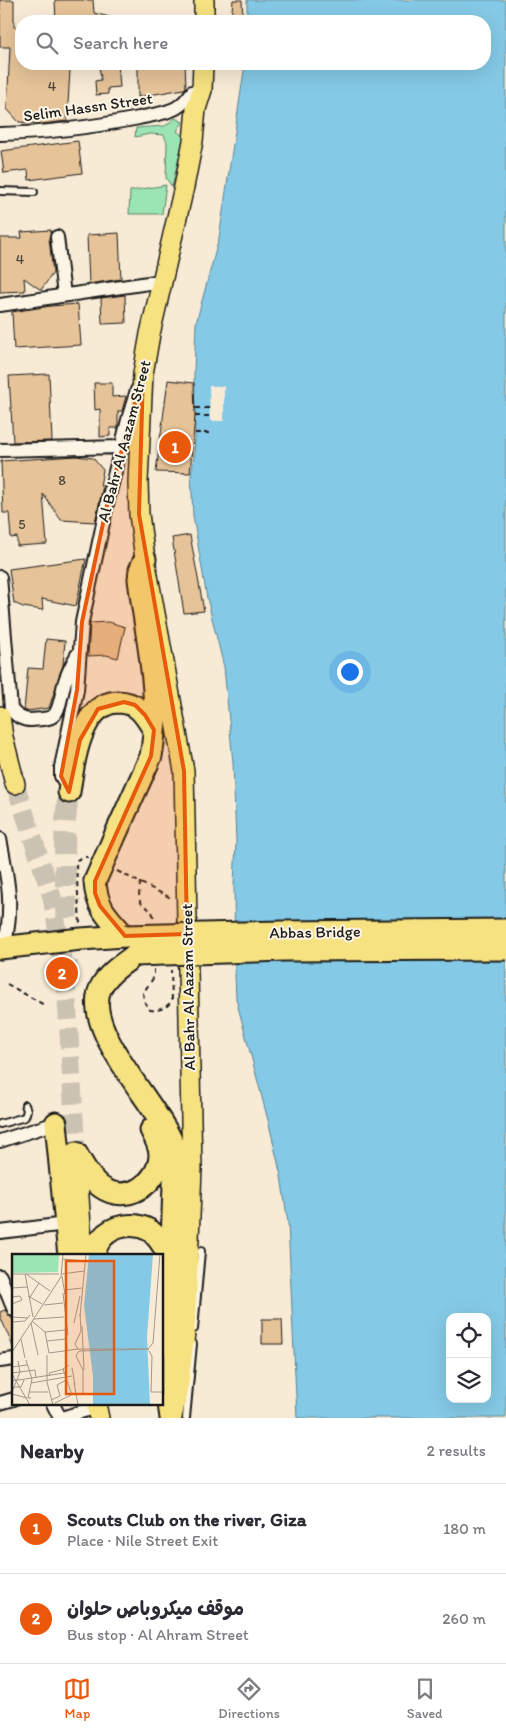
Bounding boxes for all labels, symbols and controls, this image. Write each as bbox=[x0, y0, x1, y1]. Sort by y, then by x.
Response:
search box bbox=[15, 15, 491, 70]
icon: search bbox=[33, 29, 61, 57]
text: Search here bbox=[73, 31, 168, 54]
house number: 4 bbox=[48, 78, 57, 95]
street label: Selim Hassn Street bbox=[22, 89, 154, 125]
house number: 4 bbox=[16, 251, 25, 268]
street label: Al Bahr Al Aazam Street bbox=[93, 358, 155, 524]
pin: 1 bbox=[159, 428, 191, 466]
house number: 8 bbox=[58, 472, 66, 489]
house number: 5 bbox=[18, 516, 26, 533]
your location bbox=[337, 659, 363, 685]
street label: Al Bahr Al Aazam Street bbox=[177, 903, 199, 1071]
street label: Abbas Bridge bbox=[269, 922, 361, 942]
pin: 2 bbox=[46, 954, 78, 992]
inset map bbox=[12, 1254, 164, 1406]
map controls bbox=[446, 1313, 491, 1403]
button: locate bbox=[446, 1313, 491, 1358]
button: layers bbox=[446, 1358, 491, 1403]
text: Nearby bbox=[20, 1438, 84, 1463]
text: 2 results bbox=[426, 1441, 486, 1460]
text: Scouts Club on the river, Giza bbox=[67, 1508, 307, 1531]
text: 1 bbox=[32, 1519, 40, 1538]
text: 180 m bbox=[443, 1519, 486, 1538]
text: Place · Nile Street Exit bbox=[67, 1531, 218, 1550]
text: موقف ميكروباص حلوان bbox=[67, 1597, 244, 1620]
text: 2 bbox=[32, 1609, 40, 1628]
text: 260 m bbox=[442, 1609, 486, 1628]
text: Bus stop · Al Ahram Street bbox=[67, 1625, 249, 1644]
tab: Map bbox=[63, 1675, 91, 1722]
tab: Directions bbox=[218, 1675, 280, 1722]
tab: Saved bbox=[407, 1675, 443, 1722]

